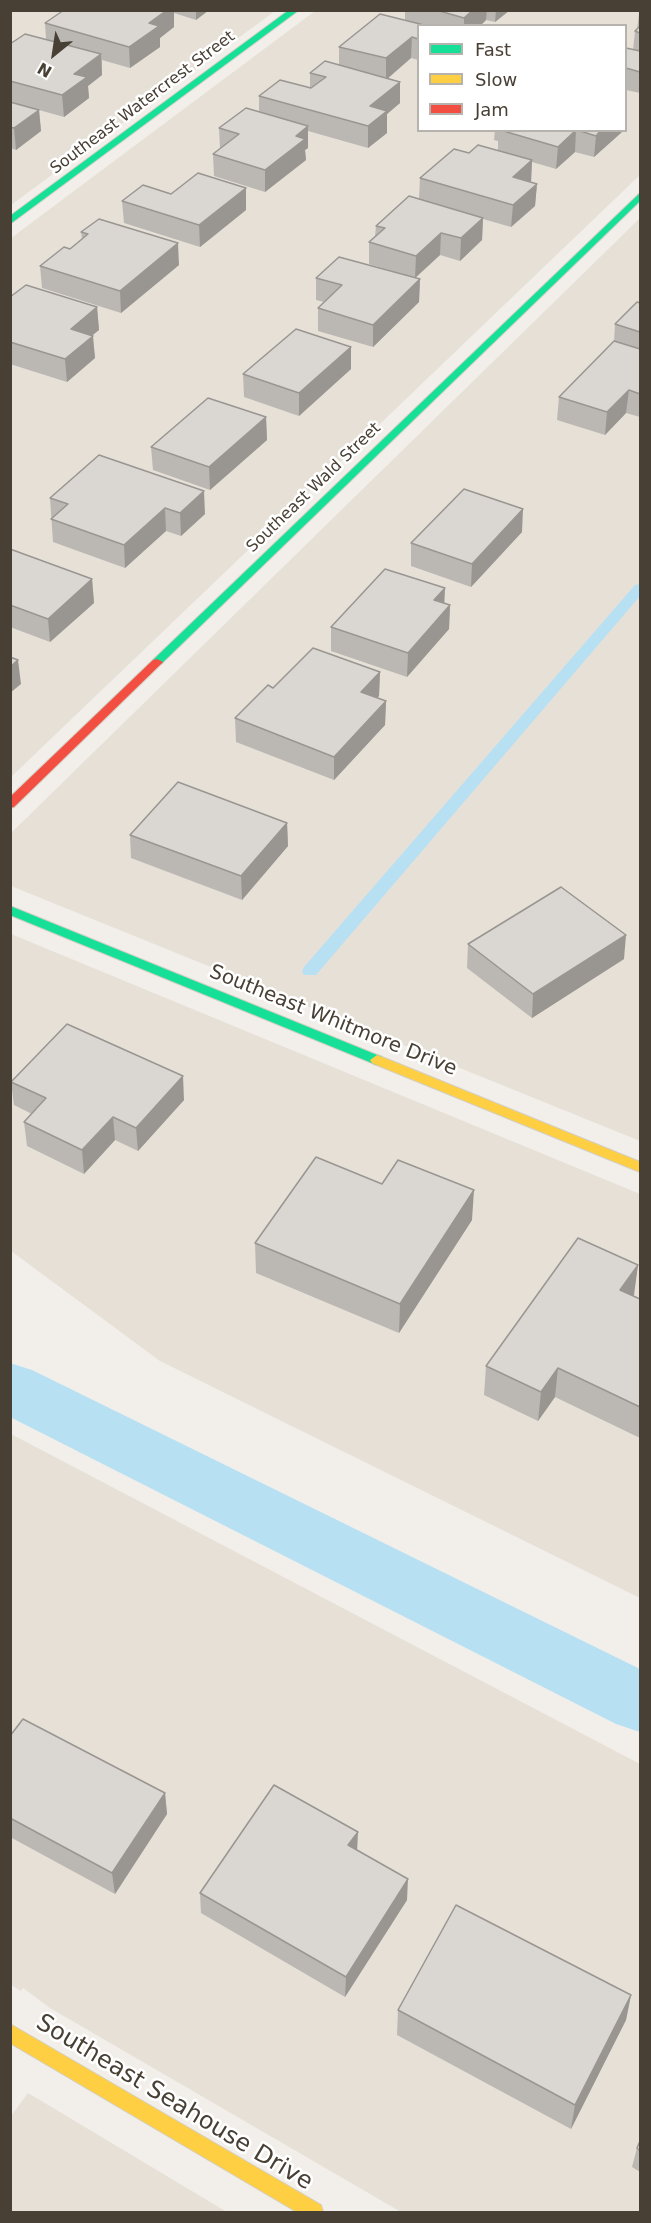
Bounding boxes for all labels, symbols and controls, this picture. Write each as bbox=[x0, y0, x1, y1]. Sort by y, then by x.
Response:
north arrow bbox=[24, 24, 84, 84]
legend bbox=[417, 24, 627, 132]
street label: Southeast Watercrest Street bbox=[47, 27, 239, 179]
text: Fast bbox=[475, 39, 511, 60]
text: N bbox=[34, 58, 55, 82]
text: Slow bbox=[475, 69, 517, 90]
text: Jam bbox=[475, 99, 509, 120]
street label: Southeast Wald Street bbox=[243, 419, 385, 557]
street label: Southeast Whitmore Drive bbox=[206, 960, 460, 1082]
street label: Southeast Seahouse Drive bbox=[31, 2009, 317, 2197]

